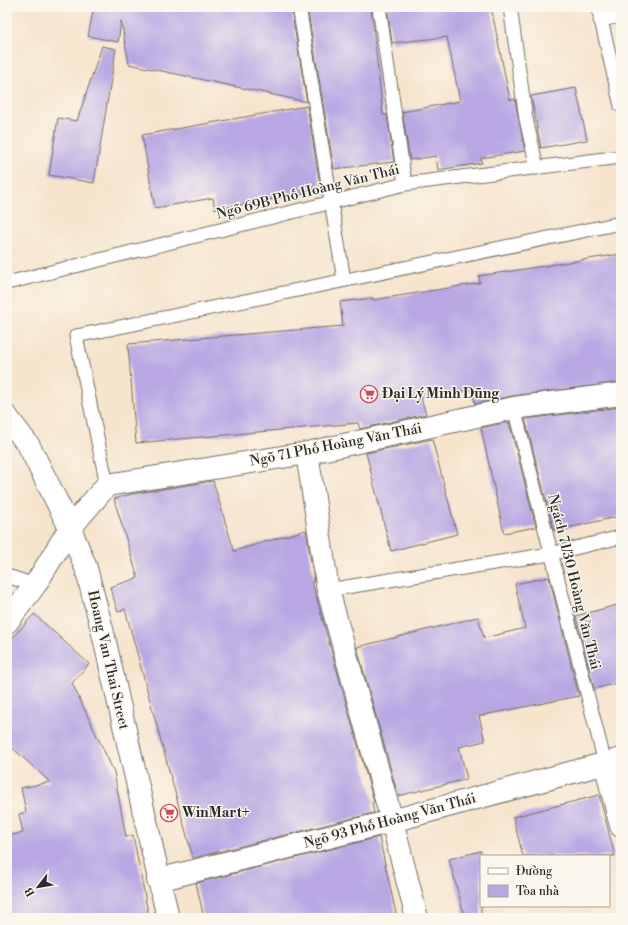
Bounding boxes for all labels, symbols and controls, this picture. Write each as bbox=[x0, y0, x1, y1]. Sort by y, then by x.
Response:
street label: Ngõ 69B Phố Hoàng Văn Thái bbox=[215, 160, 402, 223]
supermarket icon: Đại Lý Minh Dũng bbox=[359, 384, 379, 404]
place label: Đại Lý Minh Dũng bbox=[381, 385, 500, 403]
street label: Ngõ 71 Phố Hoàng Văn Thái bbox=[248, 419, 424, 471]
street label: Ngách 71/30 Hoàng Văn Thái bbox=[543, 492, 605, 672]
street label: Hoang Van Thai Street bbox=[83, 589, 133, 731]
street label: Ngõ 93 Phố Hoàng Văn Thái bbox=[302, 789, 478, 853]
supermarket icon: WinMart+ bbox=[159, 803, 179, 823]
place label: WinMart+ bbox=[181, 804, 250, 822]
legend bbox=[480, 855, 610, 907]
text: Đường bbox=[516, 864, 553, 879]
north arrow bbox=[18, 867, 58, 907]
text: B bbox=[22, 884, 38, 899]
text: Tòa nhà bbox=[516, 884, 560, 899]

